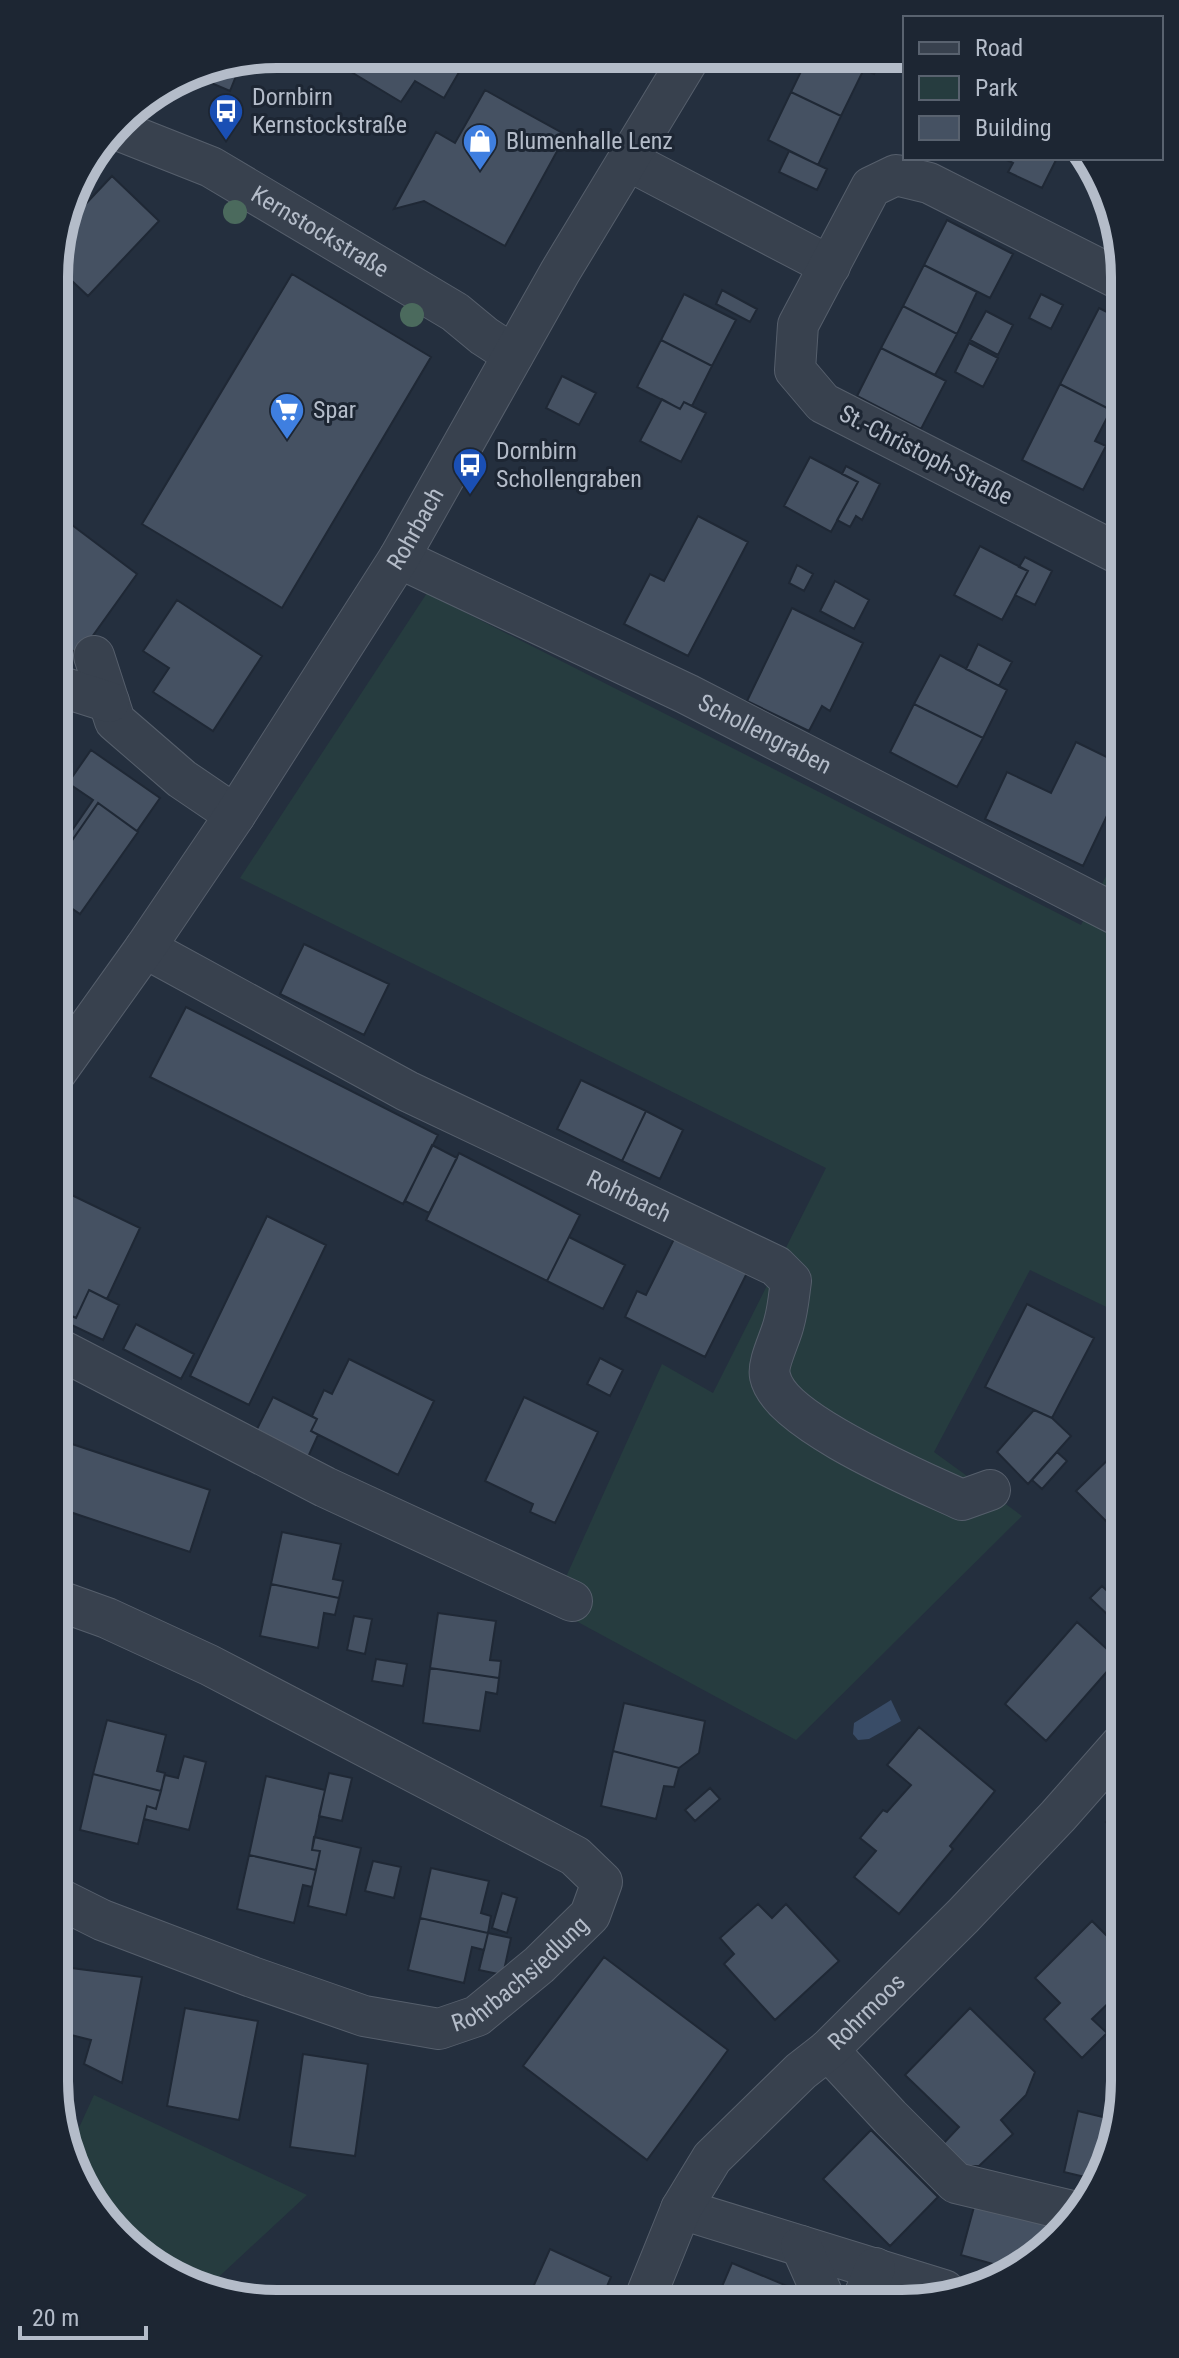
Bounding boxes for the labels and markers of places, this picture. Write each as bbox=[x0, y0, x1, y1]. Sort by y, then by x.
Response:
place label: Dornbirn Kernstockstraße bbox=[252, 83, 407, 139]
bus stop icon: Dornbirn Kernstockstraße bbox=[207, 92, 245, 142]
shop icon: Blumenhalle Lenz bbox=[461, 122, 499, 172]
place label: Blumenhalle Lenz bbox=[506, 127, 673, 155]
supermarket icon: Spar bbox=[268, 391, 306, 441]
place label: Spar bbox=[313, 396, 356, 424]
place label: Dornbirn Schollengraben bbox=[496, 437, 642, 493]
bus stop icon: Dornbirn Schollengraben bbox=[451, 446, 489, 496]

